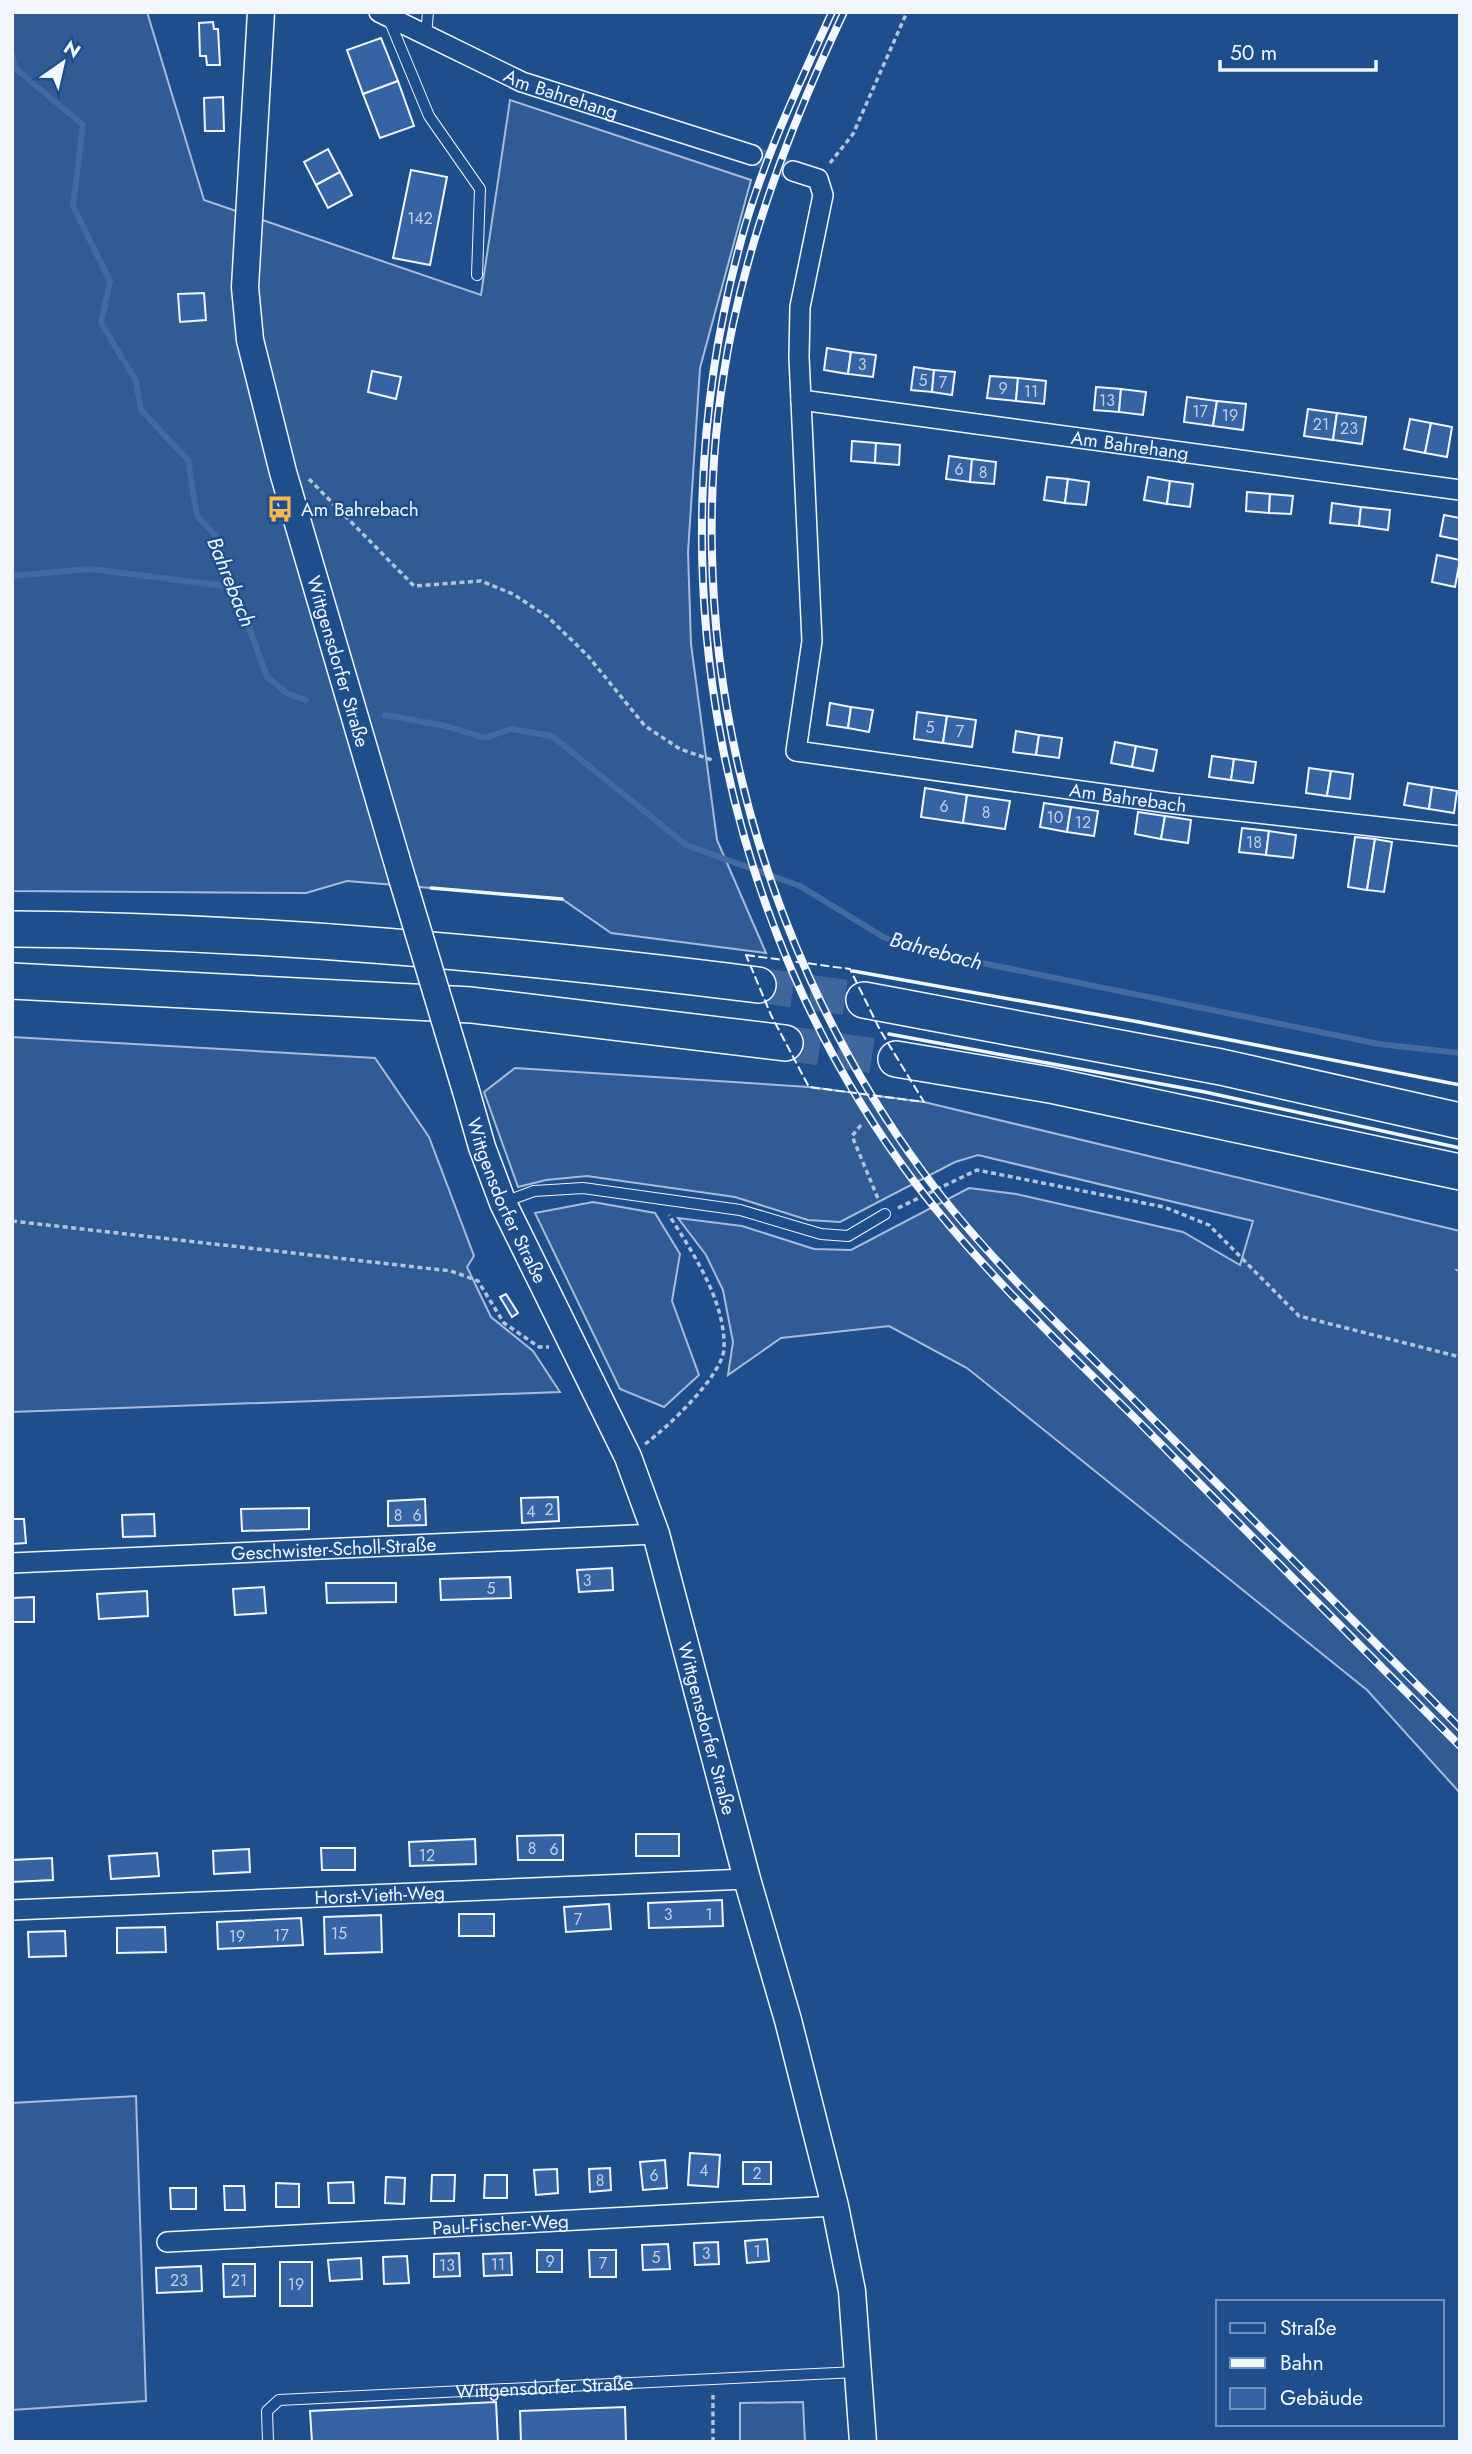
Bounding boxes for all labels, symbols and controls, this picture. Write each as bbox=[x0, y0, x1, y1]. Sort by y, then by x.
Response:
north arrow bbox=[28, 28, 98, 98]
scale bar bbox=[1220, 28, 1376, 72]
text: N bbox=[58, 34, 86, 65]
text: 50 m bbox=[1230, 38, 1277, 68]
street label: Am Bahrehang bbox=[499, 62, 621, 126]
house number: 142 bbox=[407, 207, 433, 230]
house number: 3 bbox=[858, 353, 867, 376]
house number: 5 bbox=[918, 369, 928, 392]
house number: 7 bbox=[939, 371, 948, 394]
house number: 9 bbox=[998, 377, 1008, 400]
house number: 11 bbox=[1024, 380, 1038, 403]
house number: 13 bbox=[1099, 389, 1115, 412]
house number: 17 bbox=[1192, 400, 1208, 423]
house number: 19 bbox=[1222, 404, 1238, 427]
house number: 21 bbox=[1313, 413, 1329, 436]
house number: 23 bbox=[1340, 417, 1358, 440]
street label: Am Bahrehang bbox=[1069, 424, 1191, 467]
house number: 6 bbox=[954, 458, 964, 481]
house number: 8 bbox=[979, 461, 987, 484]
bus stop icon: Am Bahrebach bbox=[265, 494, 295, 524]
place label: Am Bahrebach bbox=[301, 496, 419, 523]
water label: Bahrebach bbox=[199, 533, 263, 631]
street label: Wittgensdorfer Straße bbox=[300, 572, 376, 751]
house number: 5 bbox=[925, 716, 935, 739]
house number: 7 bbox=[956, 720, 965, 743]
street label: Am Bahrebach bbox=[1068, 776, 1188, 819]
house number: 6 bbox=[939, 795, 949, 818]
house number: 8 bbox=[982, 801, 990, 824]
house number: 10 bbox=[1047, 806, 1063, 829]
house number: 12 bbox=[1075, 811, 1091, 834]
house number: 18 bbox=[1246, 831, 1262, 854]
water label: Bahrebach bbox=[886, 924, 986, 978]
street label: Wittgensdorfer Straße bbox=[460, 1115, 554, 1288]
house number: 2 bbox=[544, 1498, 554, 1521]
house number: 4 bbox=[526, 1500, 536, 1523]
house number: 8 bbox=[394, 1504, 402, 1527]
house number: 6 bbox=[412, 1504, 422, 1527]
street label: Geschwister-Scholl-Straße bbox=[230, 1531, 437, 1567]
house number: 3 bbox=[583, 1569, 592, 1592]
house number: 5 bbox=[486, 1577, 496, 1600]
street label: Wittgensdorfer Straße bbox=[671, 1639, 743, 1818]
house number: 8 bbox=[528, 1837, 536, 1860]
house number: 6 bbox=[549, 1838, 559, 1861]
house number: 12 bbox=[419, 1844, 435, 1867]
street label: Horst-Vieth-Weg bbox=[314, 1879, 445, 1911]
house number: 3 bbox=[664, 1903, 673, 1926]
house number: 1 bbox=[705, 1903, 713, 1926]
house number: 7 bbox=[574, 1908, 583, 1931]
house number: 15 bbox=[331, 1922, 347, 1945]
house number: 17 bbox=[273, 1924, 289, 1947]
house number: 19 bbox=[229, 1925, 245, 1948]
house number: 4 bbox=[699, 2159, 709, 2182]
house number: 2 bbox=[752, 2162, 762, 2185]
house number: 6 bbox=[649, 2164, 659, 2187]
house number: 8 bbox=[596, 2169, 604, 2192]
street label: Paul-Fischer-Weg bbox=[432, 2207, 570, 2242]
house number: 1 bbox=[753, 2240, 761, 2263]
house number: 3 bbox=[702, 2242, 711, 2265]
house number: 5 bbox=[651, 2246, 661, 2269]
house number: 9 bbox=[545, 2250, 555, 2273]
house number: 7 bbox=[599, 2252, 608, 2275]
house number: 11 bbox=[491, 2253, 505, 2276]
house number: 13 bbox=[439, 2254, 455, 2277]
house number: 23 bbox=[170, 2269, 188, 2292]
house number: 21 bbox=[231, 2269, 247, 2292]
house number: 19 bbox=[288, 2273, 304, 2296]
legend bbox=[1216, 2300, 1444, 2426]
text: Straße bbox=[1280, 2313, 1337, 2343]
text: Bahn bbox=[1280, 2348, 1324, 2378]
street label: Wittgensdorfer Straße bbox=[455, 2370, 634, 2405]
text: Gebäude bbox=[1280, 2383, 1363, 2413]

